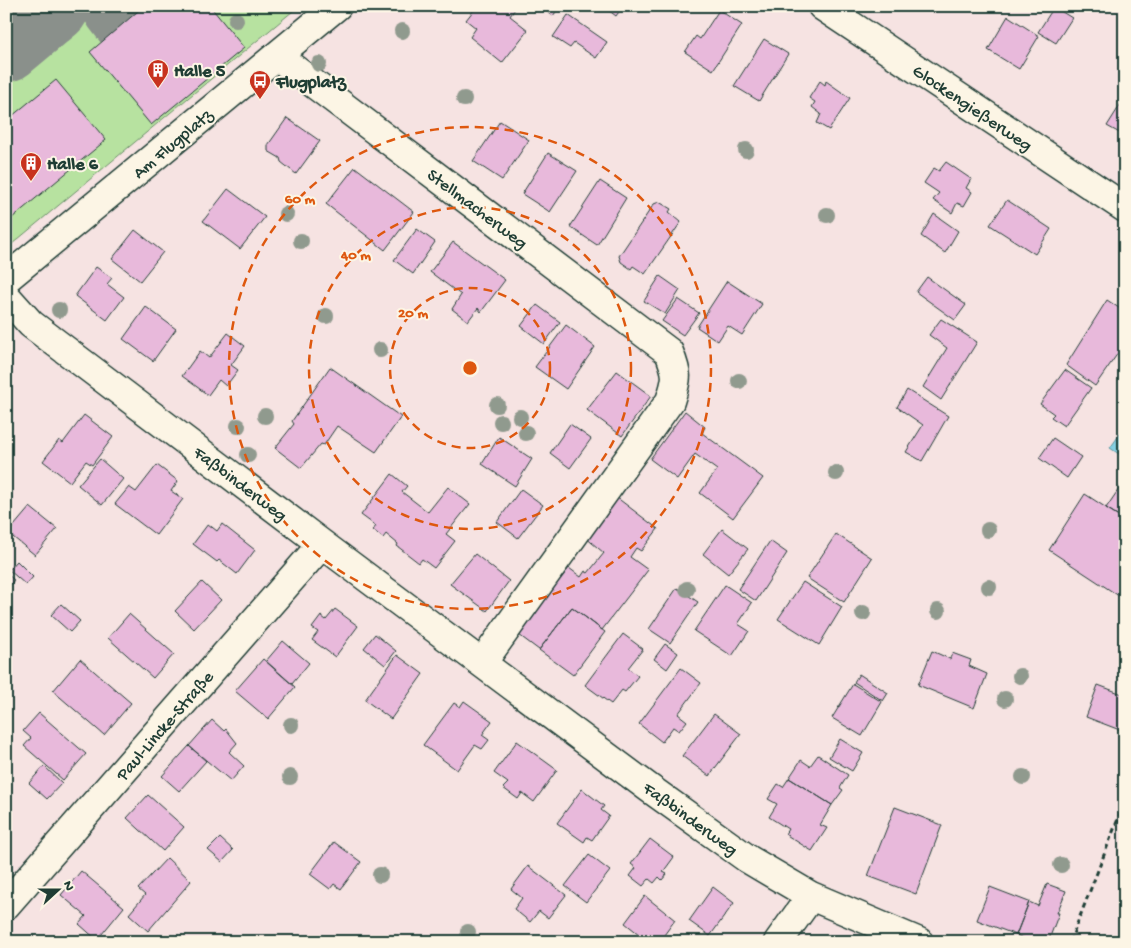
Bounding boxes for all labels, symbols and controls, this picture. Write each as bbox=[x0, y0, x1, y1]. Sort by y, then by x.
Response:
building icon: Halle 5 bbox=[146, 58, 170, 89]
street label: Glockengießerweg bbox=[908, 61, 1036, 157]
place label: Halle 5 bbox=[174, 62, 226, 83]
bus stop icon: Flugplatz bbox=[248, 69, 272, 100]
place label: Flugplatz bbox=[275, 73, 347, 94]
street label: Am Flugplatz bbox=[129, 105, 219, 184]
building icon: Halle 6 bbox=[19, 151, 43, 182]
place label: Halle 6 bbox=[47, 155, 99, 176]
street label: Stellmacherweg bbox=[422, 165, 531, 255]
text: 60 m bbox=[285, 191, 316, 209]
text: 40 m bbox=[340, 247, 371, 265]
text: 20 m bbox=[398, 305, 428, 323]
centre of rings bbox=[461, 359, 479, 377]
street label: Faßbinderweg bbox=[188, 442, 290, 527]
street label: Paul-Lincke-Straße bbox=[112, 667, 220, 787]
street label: Faßbinderweg bbox=[637, 778, 741, 861]
north arrow bbox=[32, 866, 82, 916]
text: N bbox=[58, 879, 77, 894]

